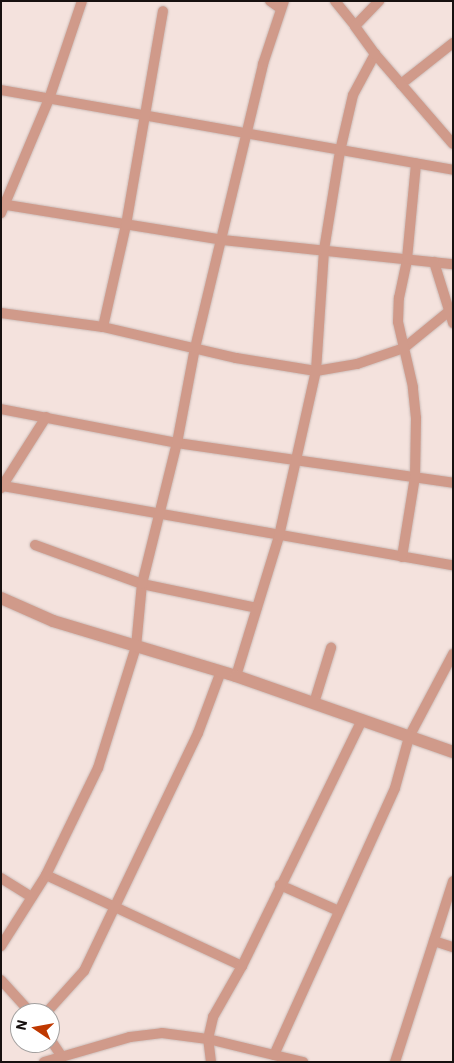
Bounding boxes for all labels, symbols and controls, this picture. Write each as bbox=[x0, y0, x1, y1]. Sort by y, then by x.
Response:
north arrow bbox=[10, 1003, 60, 1053]
text: N bbox=[11, 1018, 31, 1032]

